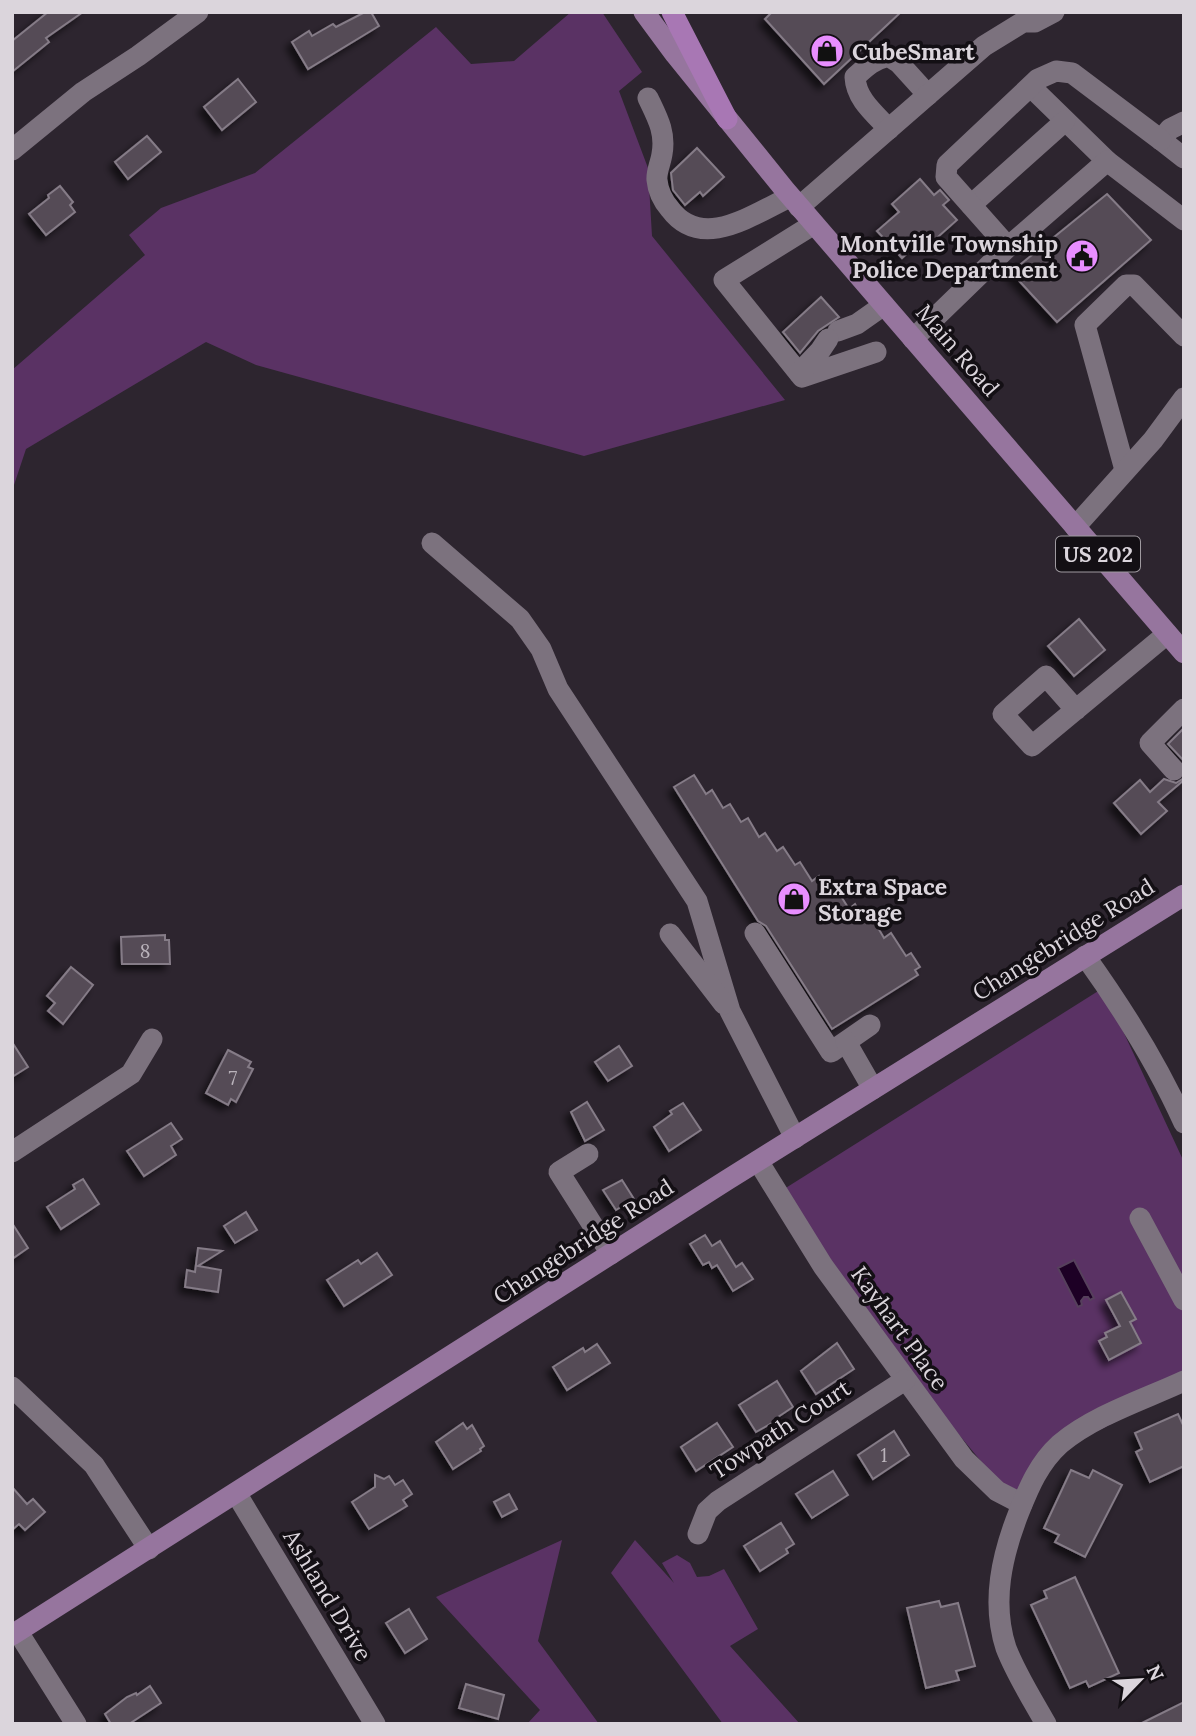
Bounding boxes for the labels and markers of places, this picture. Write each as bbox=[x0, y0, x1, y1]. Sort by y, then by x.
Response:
shop icon: CubeSmart bbox=[808, 32, 846, 70]
place label: CubeSmart bbox=[852, 37, 975, 66]
place label: Montville Township Police Department bbox=[840, 229, 1058, 284]
public building icon: Montville Township Police Department bbox=[1063, 237, 1101, 275]
place label: Extra Space Storage bbox=[818, 872, 947, 927]
shop icon: Extra Space Storage bbox=[775, 880, 813, 918]

